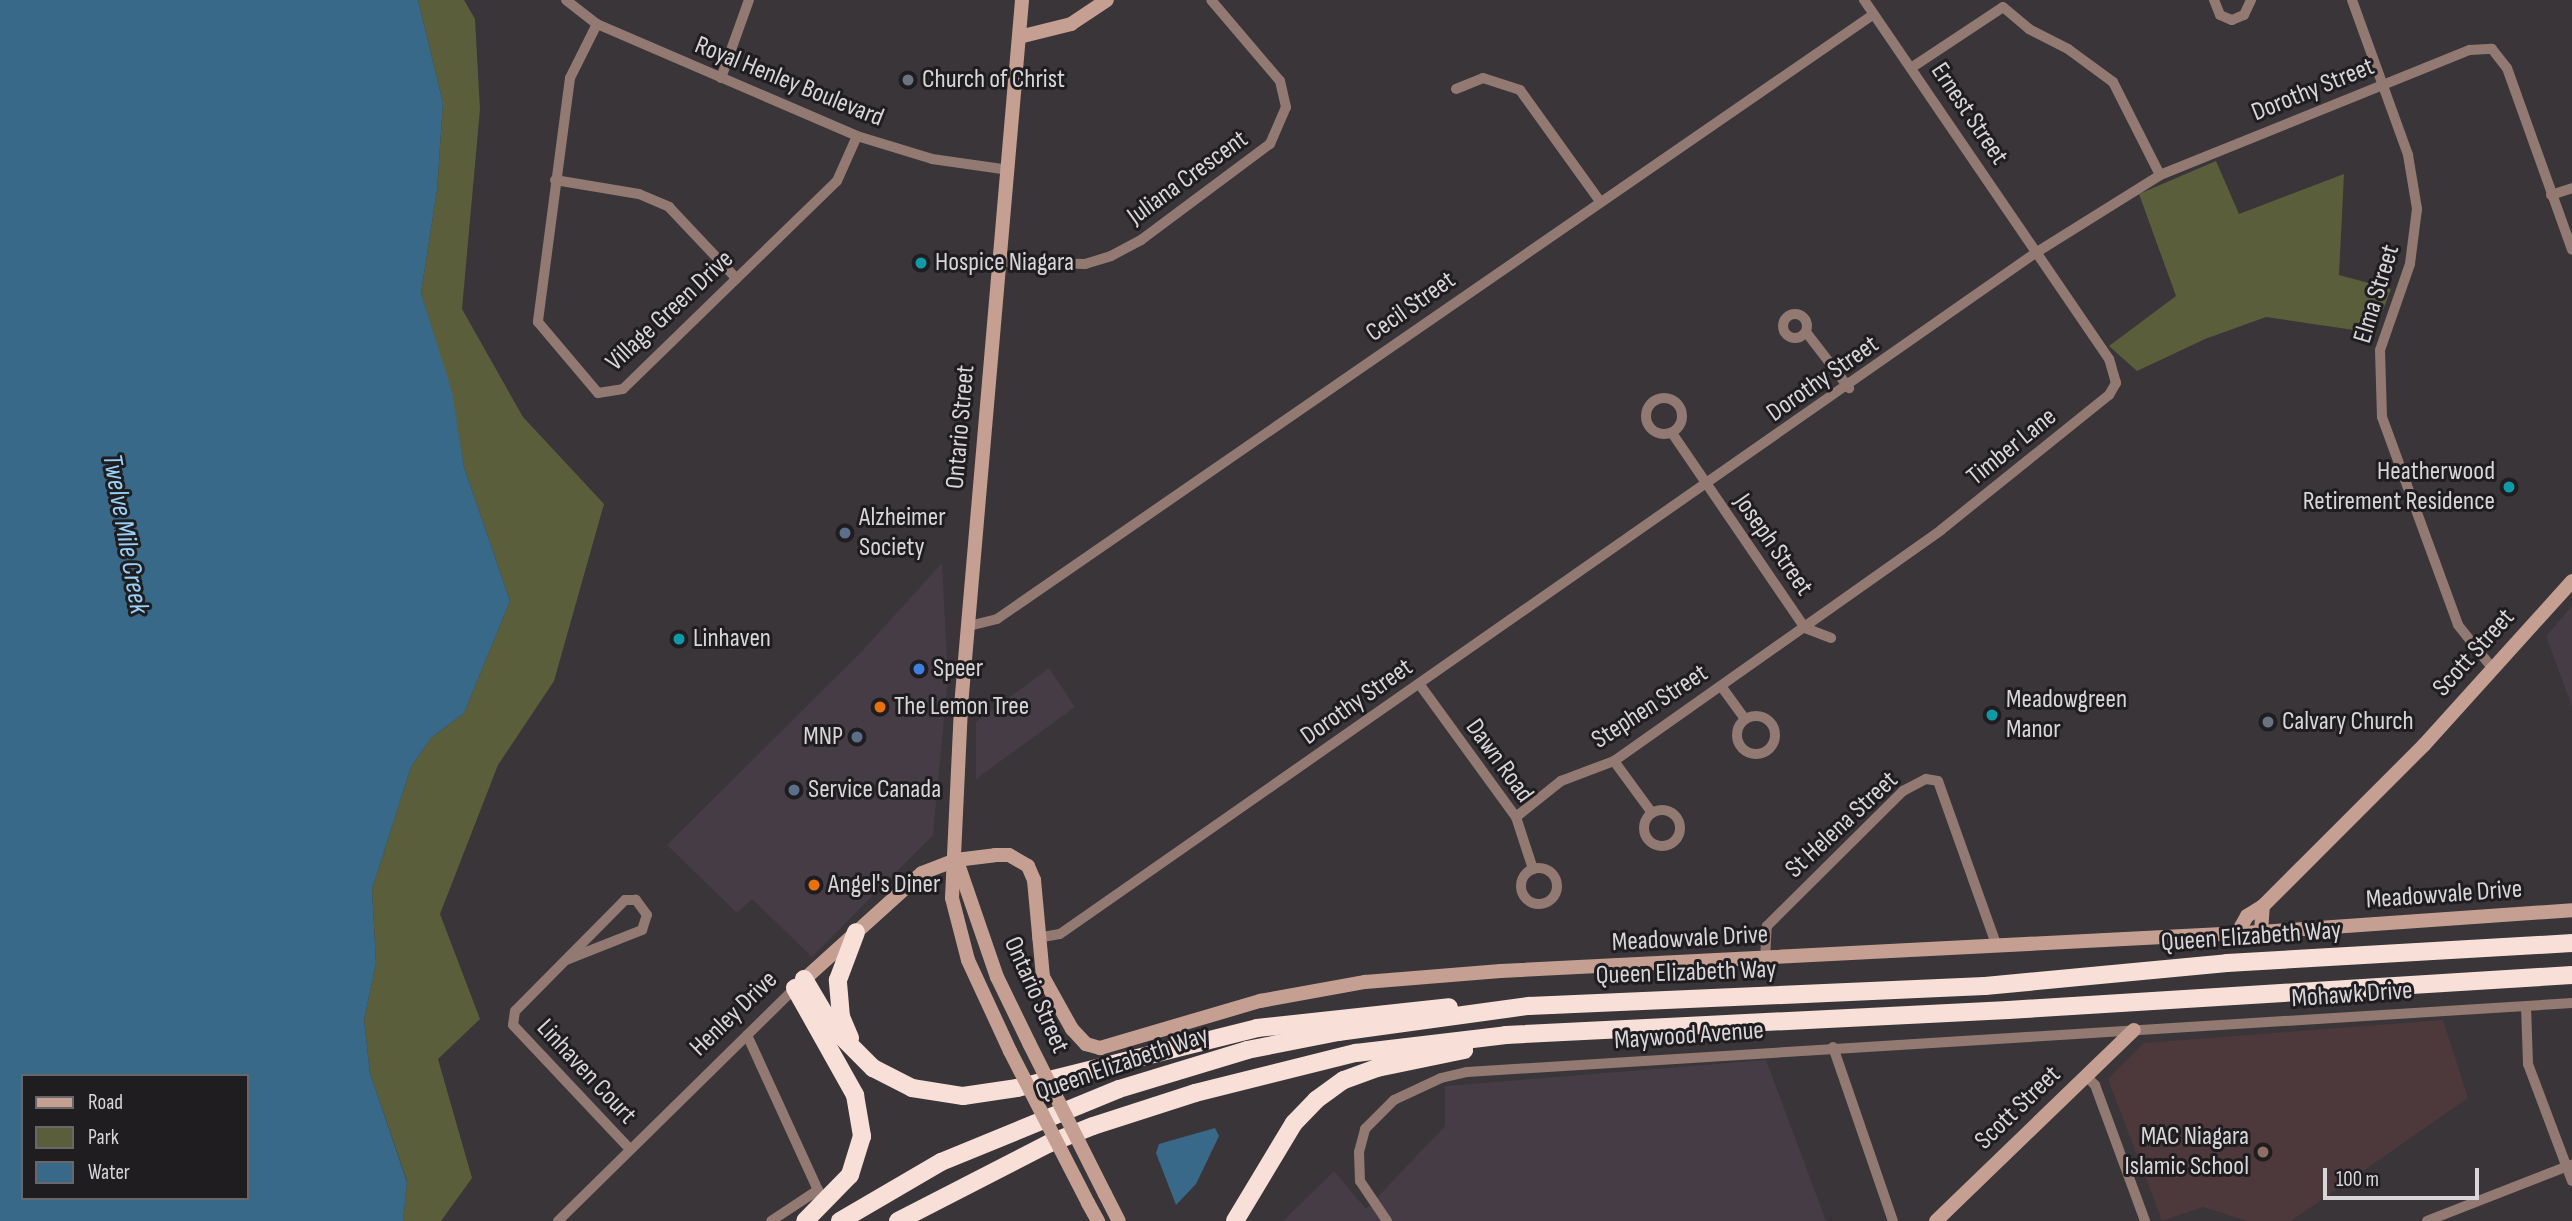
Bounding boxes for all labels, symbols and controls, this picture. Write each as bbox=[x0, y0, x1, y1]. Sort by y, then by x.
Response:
street label: Royal Henley Boulevard bbox=[690, 30, 888, 134]
street label: Dorothy Street bbox=[2247, 51, 2379, 129]
street label: Ernest Street bbox=[1924, 57, 2014, 171]
place label: Church of Christ bbox=[922, 64, 1065, 96]
marker: Church of Christ bbox=[900, 72, 916, 88]
street label: Juliana Crescent bbox=[1122, 124, 1254, 232]
street label: Elma Street bbox=[2347, 241, 2407, 347]
street label: Village Green Drive bbox=[600, 244, 740, 378]
place label: Hospice Niagara bbox=[935, 247, 1074, 279]
marker: Hospice Niagara bbox=[913, 255, 929, 271]
street label: Cecil Street bbox=[1360, 265, 1462, 349]
street label: Dorothy Street bbox=[1761, 329, 1885, 429]
street label: Ontario Street bbox=[940, 364, 982, 490]
street label: Timber Lane bbox=[1961, 401, 2063, 493]
water label: Twelve Mile Creek bbox=[94, 451, 156, 617]
place label: Heatherwood Retirement Residence bbox=[2303, 456, 2495, 518]
marker: Heatherwood Retirement Residence bbox=[2501, 479, 2517, 495]
street label: Joseph Street bbox=[1727, 488, 1819, 602]
place label: Alzheimer Society bbox=[859, 502, 946, 564]
marker: Alzheimer Society bbox=[837, 525, 853, 541]
street label: Scott Street bbox=[2427, 603, 2521, 703]
place label: Linhaven bbox=[693, 623, 771, 655]
marker: Linhaven bbox=[671, 631, 687, 647]
street label: Dorothy Street bbox=[1295, 652, 1419, 752]
place label: Speer bbox=[933, 653, 983, 685]
street label: Stephen Street bbox=[1586, 658, 1714, 756]
marker: Speer bbox=[911, 661, 927, 677]
place label: Meadowgreen Manor bbox=[2006, 684, 2127, 746]
place label: The Lemon Tree bbox=[894, 691, 1029, 723]
marker: The Lemon Tree bbox=[872, 699, 888, 715]
place label: Calvary Church bbox=[2282, 706, 2414, 738]
marker: Meadowgreen Manor bbox=[1984, 707, 2000, 723]
street label: Dawn Road bbox=[1458, 713, 1540, 809]
marker: Calvary Church bbox=[2260, 714, 2276, 730]
place label: MNP bbox=[803, 721, 843, 753]
marker: MNP bbox=[849, 729, 865, 745]
street label: St Helena Street bbox=[1779, 765, 1905, 885]
place label: Service Canada bbox=[808, 774, 941, 806]
marker: Service Canada bbox=[786, 782, 802, 798]
place label: Angel's Diner bbox=[828, 869, 941, 901]
street label: Meadowvale Drive bbox=[2365, 874, 2523, 916]
marker: Angel's Diner bbox=[806, 877, 822, 893]
street label: Queen Elizabeth Way bbox=[2160, 915, 2342, 959]
street label: Meadowvale Drive bbox=[1611, 919, 1769, 959]
street label: Ontario Street bbox=[997, 932, 1075, 1058]
street label: Queen Elizabeth Way bbox=[1595, 954, 1777, 992]
street label: Henley Drive bbox=[684, 965, 784, 1063]
street label: Mohawk Drive bbox=[2290, 975, 2414, 1015]
street label: Linhaven Court bbox=[530, 1013, 642, 1131]
street label: Maywood Avenue bbox=[1613, 1015, 1765, 1057]
street label: Queen Elizabeth Way bbox=[1032, 1020, 1212, 1108]
street label: Scott Street bbox=[1969, 1060, 2067, 1156]
legend bbox=[21, 1074, 248, 1200]
text: Road bbox=[88, 1090, 123, 1115]
place label: MAC Niagara Islamic School bbox=[2124, 1121, 2249, 1182]
text: Park bbox=[88, 1125, 119, 1150]
marker: MAC Niagara Islamic School bbox=[2255, 1144, 2271, 1160]
scale bar bbox=[2327, 1154, 2483, 1198]
text: Water bbox=[88, 1160, 130, 1185]
text: 100 m bbox=[2336, 1167, 2379, 1192]

